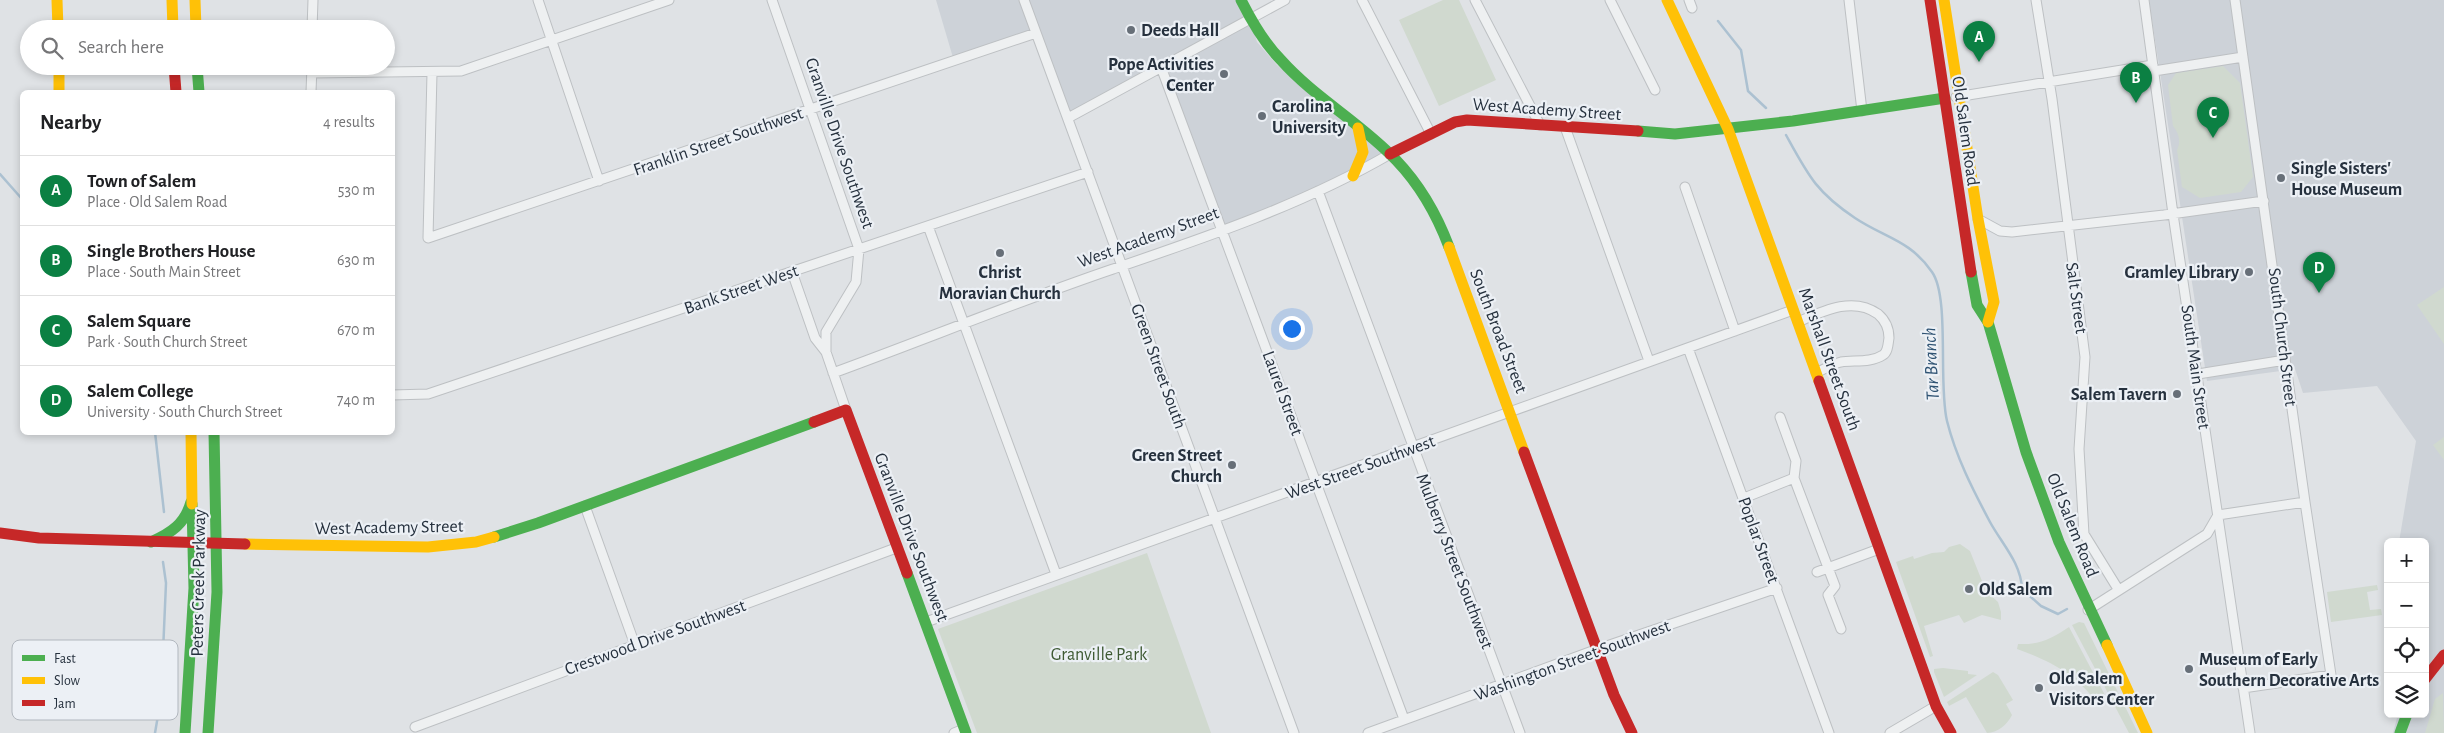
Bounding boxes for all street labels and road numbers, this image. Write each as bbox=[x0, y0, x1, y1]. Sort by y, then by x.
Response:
street label: Granville Drive Southwest bbox=[801, 56, 877, 231]
street label: Old Salem Road bbox=[1948, 75, 1982, 187]
street label: West Academy Street bbox=[1472, 96, 1622, 124]
street label: Franklin Street Southwest bbox=[631, 104, 806, 179]
street label: West Academy Street bbox=[1075, 204, 1222, 272]
street label: Salt Street bbox=[2062, 261, 2090, 335]
street label: Bank Street West bbox=[682, 262, 801, 318]
street label: South Broad Street bbox=[1466, 267, 1530, 396]
street label: South Church Street bbox=[2265, 267, 2299, 408]
street label: Marshall Street South bbox=[1795, 285, 1863, 433]
street label: Green Street South bbox=[1127, 301, 1189, 431]
street label: South Main Street bbox=[2177, 304, 2213, 431]
street label: Laurel Street bbox=[1258, 349, 1306, 438]
street label: West Street Southwest bbox=[1283, 432, 1438, 503]
street label: Granville Drive Southwest bbox=[871, 450, 952, 624]
street label: Mulberry Street Southwest bbox=[1412, 471, 1496, 652]
street label: Old Salem Road bbox=[2043, 471, 2101, 580]
street label: Poplar Street bbox=[1734, 495, 1782, 586]
street label: Peters Creek Parkway bbox=[189, 509, 209, 657]
street label: West Academy Street bbox=[314, 518, 464, 538]
street label: Crestwood Drive Southwest bbox=[562, 597, 749, 679]
street label: Washington Street Southwest bbox=[1472, 617, 1673, 705]

